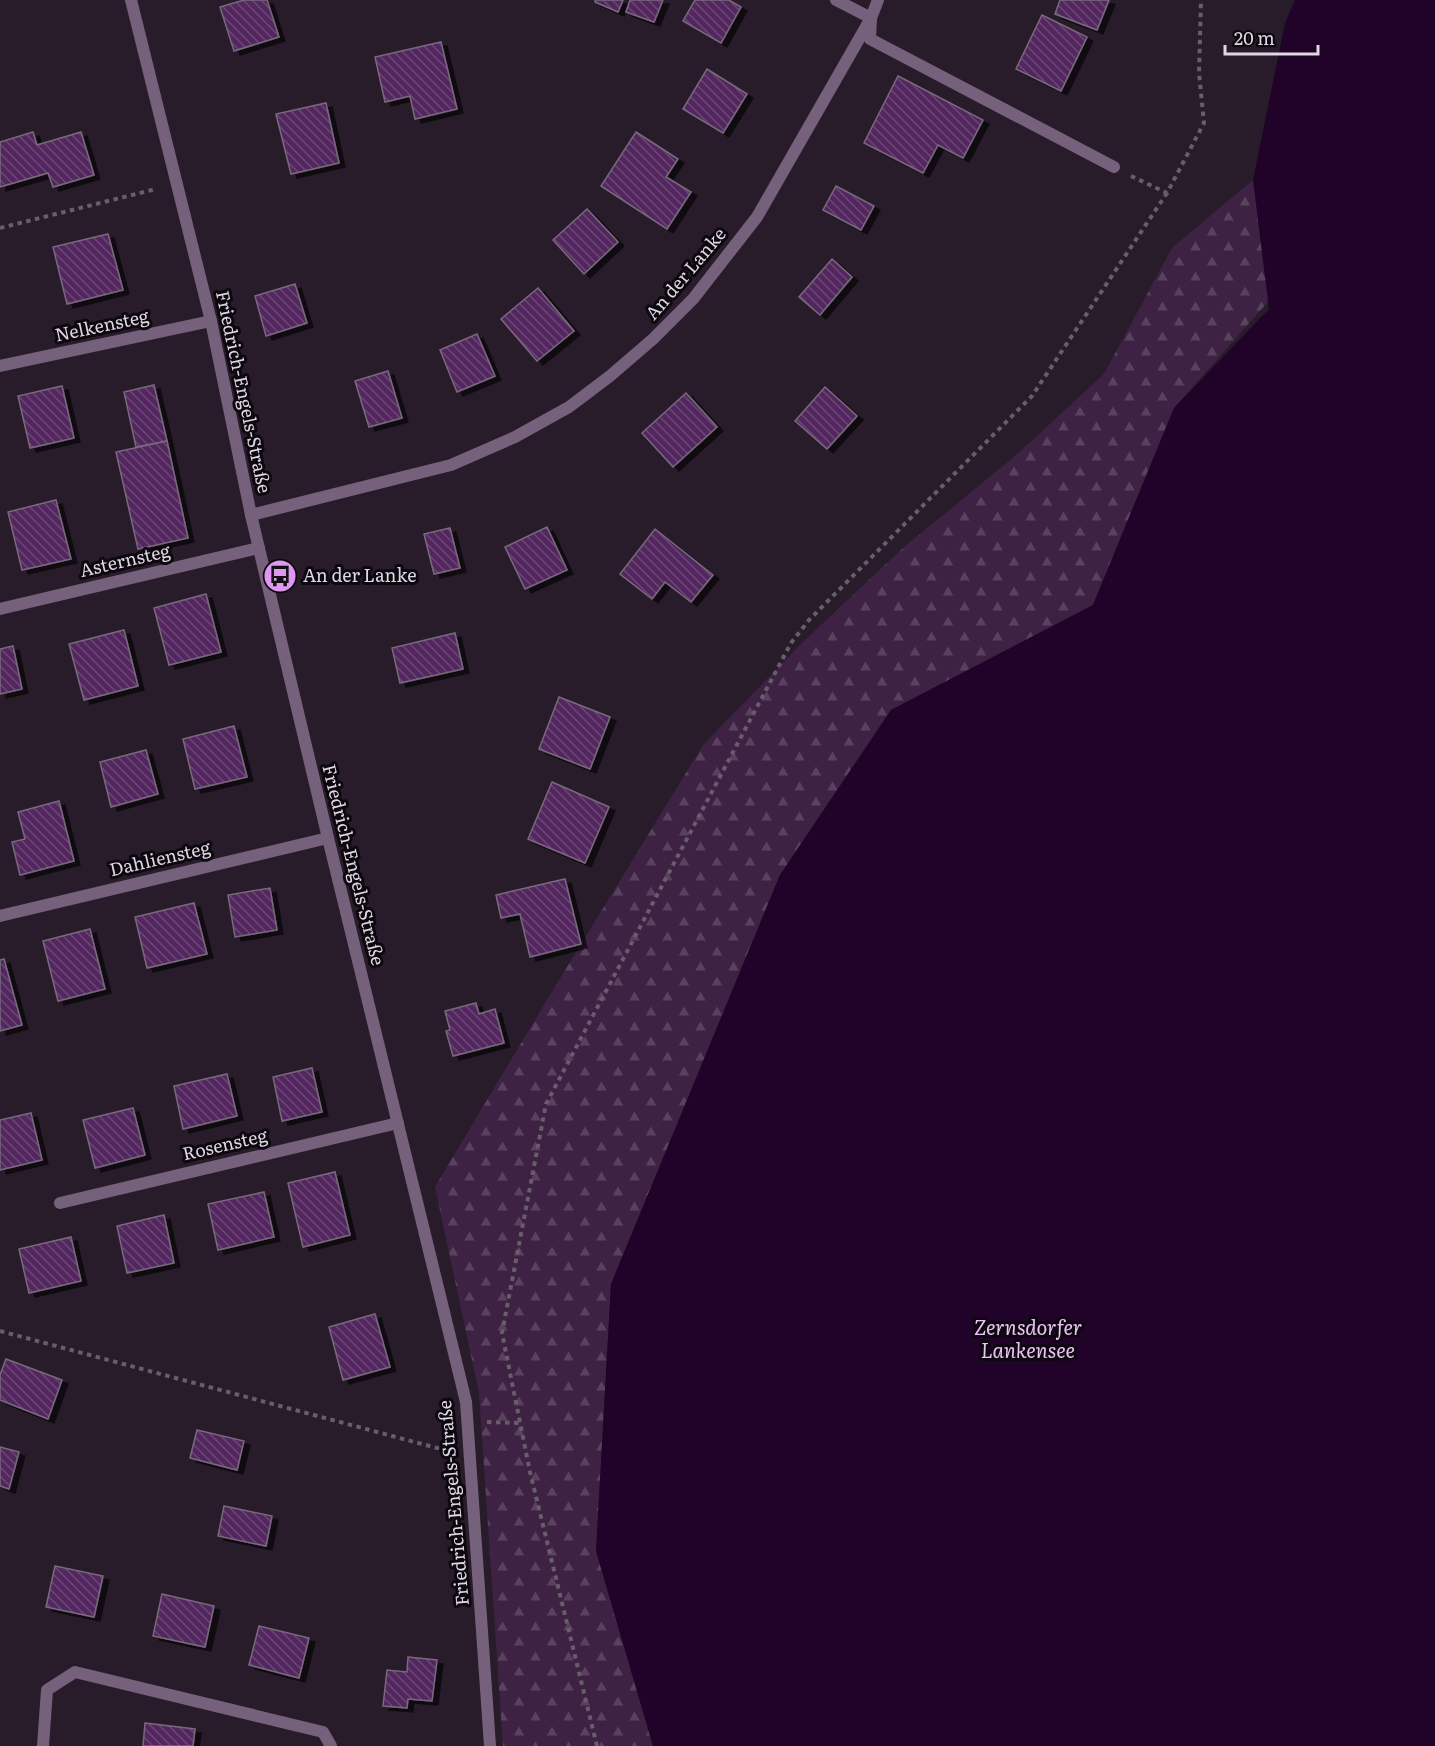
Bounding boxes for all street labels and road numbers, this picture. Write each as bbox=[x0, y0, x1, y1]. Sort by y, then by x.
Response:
street label: An der Lanke bbox=[638, 221, 732, 325]
street label: Friedrich-Engels-Straße bbox=[210, 288, 279, 495]
street label: Nelkensteg bbox=[52, 301, 152, 348]
street label: Asternsteg bbox=[77, 536, 174, 583]
street label: Friedrich-Engels-Straße bbox=[316, 761, 393, 968]
street label: Dahliensteg bbox=[107, 833, 214, 882]
street label: Rosensteg bbox=[180, 1120, 271, 1166]
street label: Friedrich-Engels-Straße bbox=[430, 1399, 475, 1607]

